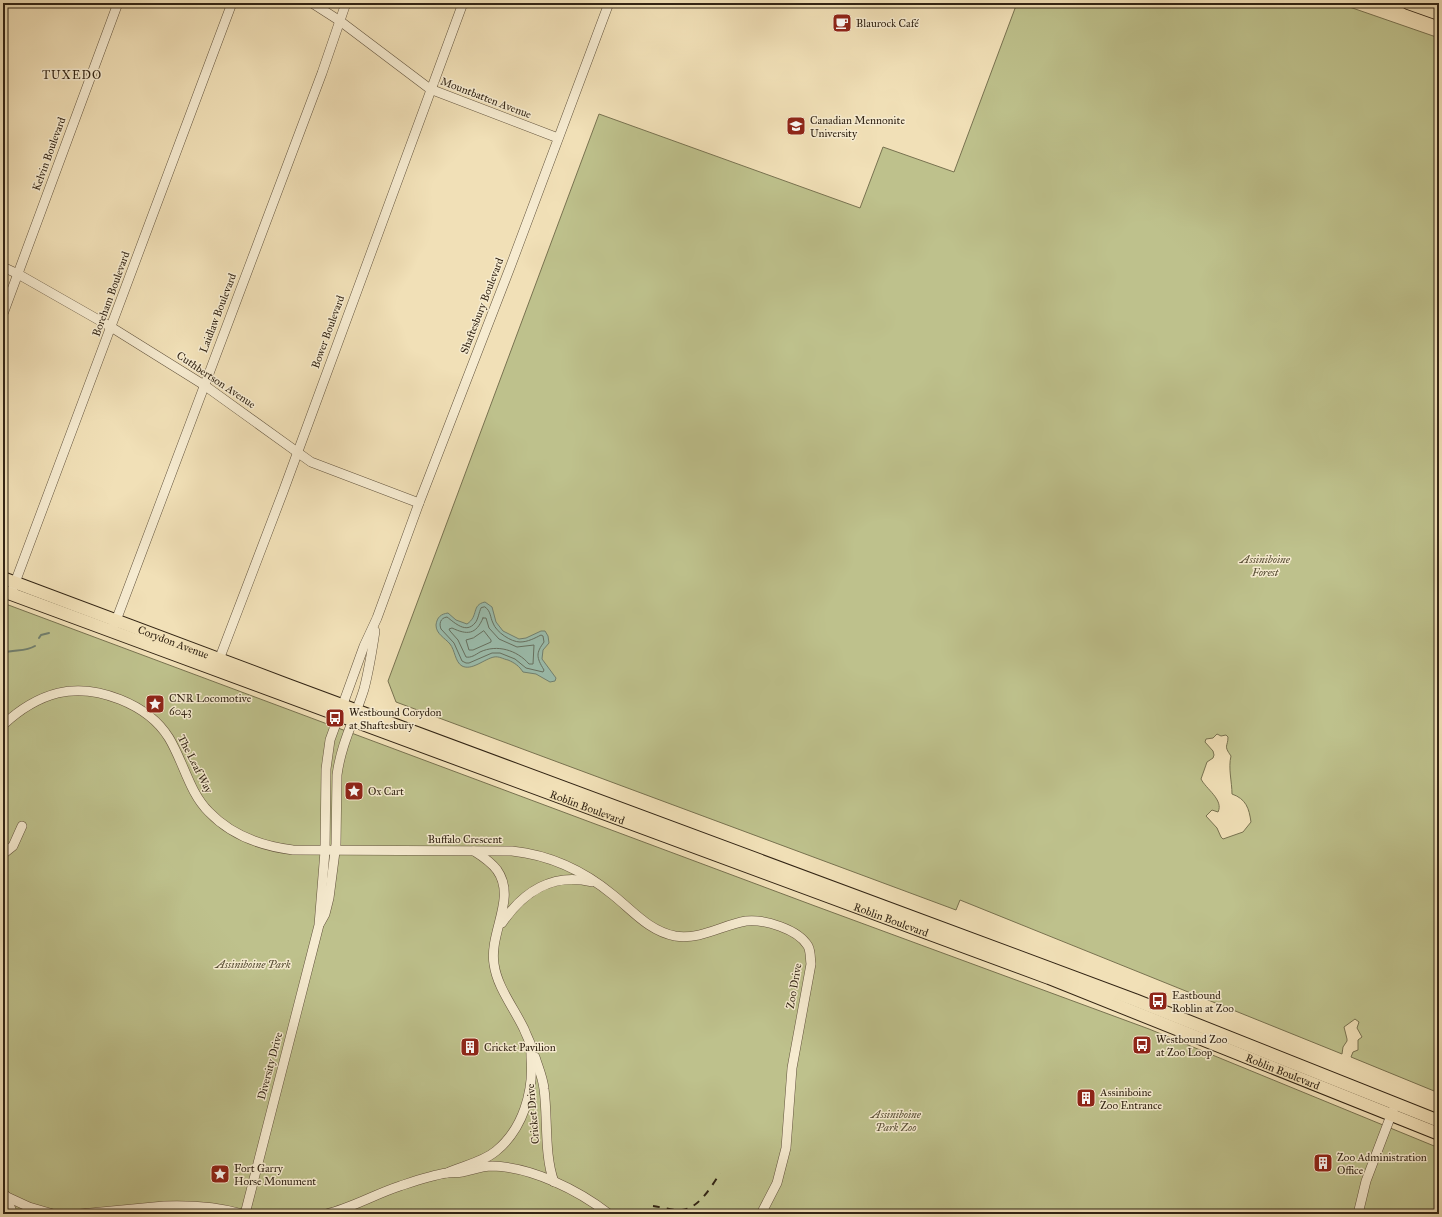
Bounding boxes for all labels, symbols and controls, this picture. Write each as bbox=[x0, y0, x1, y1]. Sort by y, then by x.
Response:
cafe icon: Blaurock Café bbox=[831, 12, 853, 34]
place label: Blaurock Café bbox=[856, 17, 919, 30]
district label: TUXEDO bbox=[42, 68, 102, 82]
street label: Mountbatten Avenue bbox=[439, 75, 534, 121]
place label: Canadian Mennonite University bbox=[810, 114, 905, 140]
street label: Kelvin Boulevard bbox=[30, 115, 69, 193]
school or university icon: Canadian Mennonite University bbox=[785, 115, 807, 137]
street label: Boreham Boulevard bbox=[90, 249, 133, 338]
street label: Shaftesbury Boulevard bbox=[458, 256, 506, 356]
street label: Laidlaw Boulevard bbox=[197, 271, 239, 355]
street label: Bower Boulevard bbox=[309, 293, 347, 370]
street label: Cuthbertson Avenue bbox=[174, 349, 258, 411]
park label: Assiniboine Forest bbox=[1239, 553, 1291, 579]
street label: Corydon Avenue bbox=[136, 623, 211, 661]
place label: CNR Locomotive 6043 bbox=[169, 692, 252, 718]
place icon: CNR Locomotive 6043 bbox=[144, 693, 166, 715]
place label: Westbound Corydon at Shaftesbury bbox=[349, 706, 442, 732]
bus stop icon: Westbound Corydon at Shaftesbury bbox=[324, 707, 346, 729]
street label: The Leaf Way bbox=[175, 733, 216, 796]
place icon: Ox Cart bbox=[343, 780, 365, 802]
place label: Ox Cart bbox=[368, 785, 404, 798]
street label: Roblin Boulevard bbox=[548, 787, 627, 827]
street label: Buffalo Crescent bbox=[428, 833, 502, 846]
street label: Roblin Boulevard bbox=[852, 900, 931, 940]
park label: Assiniboine Park bbox=[214, 958, 291, 971]
street label: Zoo Drive bbox=[784, 962, 804, 1010]
place label: Eastbound Roblin at Zoo bbox=[1172, 989, 1234, 1015]
bus stop icon: Eastbound Roblin at Zoo bbox=[1147, 990, 1169, 1012]
street label: Diversity Drive bbox=[255, 1030, 285, 1101]
place label: Westbound Zoo at Zoo Loop bbox=[1156, 1033, 1228, 1059]
bus stop icon: Westbound Zoo at Zoo Loop bbox=[1131, 1034, 1153, 1056]
building icon: Cricket Pavilion bbox=[459, 1036, 481, 1058]
place label: Cricket Pavilion bbox=[484, 1041, 556, 1054]
street label: Roblin Boulevard bbox=[1244, 1051, 1322, 1092]
street label: Cricket Drive bbox=[524, 1083, 542, 1145]
place label: Assiniboine Zoo Entrance bbox=[1099, 1086, 1163, 1112]
building icon: Assiniboine Zoo Entrance bbox=[1075, 1087, 1097, 1109]
park label: Assiniboine Park Zoo bbox=[870, 1108, 922, 1134]
place label: Zoo Administration Office bbox=[1337, 1151, 1427, 1177]
building icon: Zoo Administration Office bbox=[1312, 1152, 1334, 1174]
place label: Fort Garry Horse Monument bbox=[234, 1162, 316, 1188]
place icon: Fort Garry Horse Monument bbox=[209, 1163, 231, 1185]

